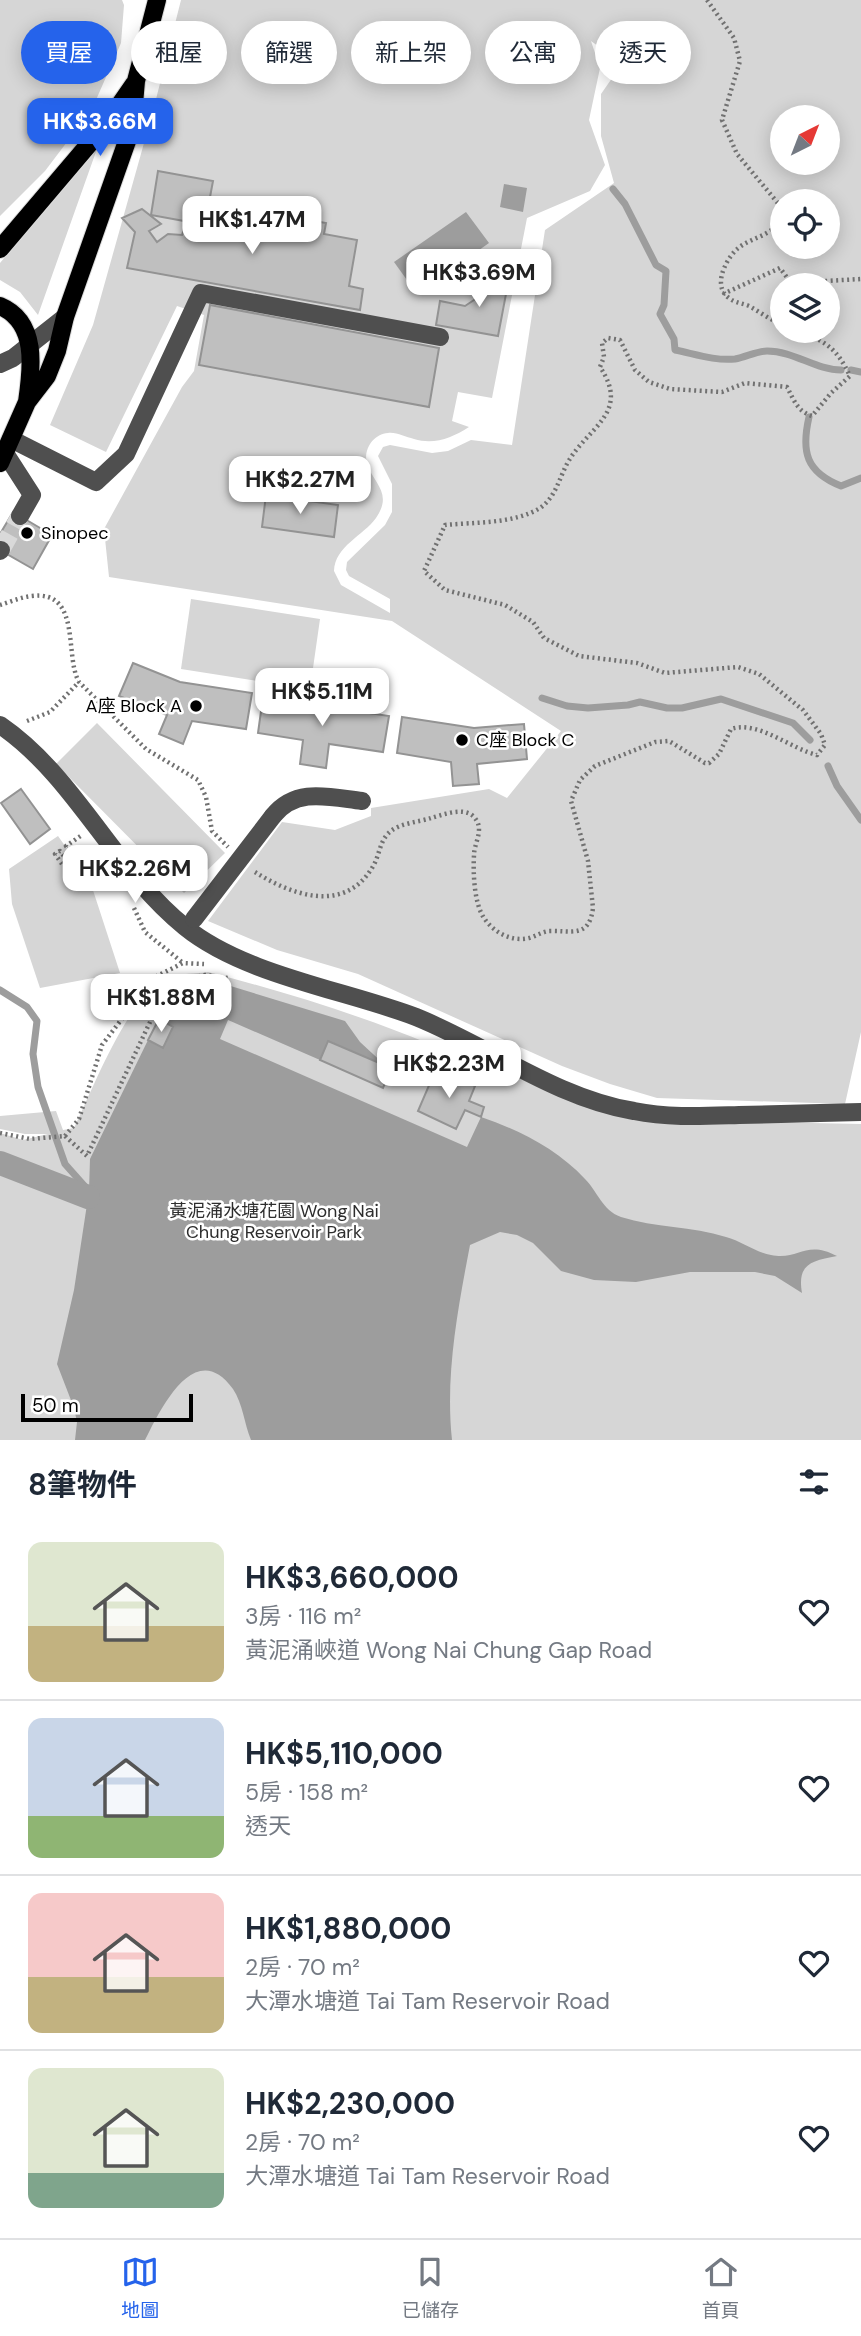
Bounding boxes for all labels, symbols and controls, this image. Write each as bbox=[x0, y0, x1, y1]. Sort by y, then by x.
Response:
chip: 買屋 bbox=[21, 21, 117, 84]
chip: 租屋 bbox=[131, 21, 227, 84]
chip: 篩選 bbox=[241, 21, 337, 84]
chip: 新上架 bbox=[351, 21, 471, 84]
chip: 公寓 bbox=[485, 21, 581, 84]
chip: 透天 bbox=[595, 21, 691, 84]
pin: HK$3.66M bbox=[28, 99, 172, 158]
north arrow bbox=[770, 105, 840, 175]
map controls bbox=[770, 105, 840, 343]
text: HK$3.66M bbox=[43, 106, 157, 136]
button: locate bbox=[770, 189, 840, 259]
pin: HK$1.47M bbox=[180, 196, 324, 256]
text: HK$1.47M bbox=[198, 204, 306, 234]
pin: HK$3.69M bbox=[407, 250, 551, 309]
text: HK$3.69M bbox=[422, 257, 536, 287]
button: layers bbox=[770, 273, 840, 343]
pin: HK$2.27M bbox=[228, 456, 372, 516]
text: HK$2.27M bbox=[245, 464, 355, 494]
place label: Sinopec bbox=[41, 521, 109, 545]
marker: Sinopec bbox=[19, 525, 35, 541]
pin: HK$5.11M bbox=[250, 668, 394, 728]
text: HK$5.11M bbox=[271, 676, 373, 706]
place label: A座 Block A bbox=[86, 694, 182, 718]
marker: A座 Block A bbox=[188, 698, 204, 714]
place label: C座 Block C bbox=[476, 728, 574, 752]
marker: C座 Block C bbox=[454, 732, 470, 748]
pin: HK$2.26M bbox=[63, 846, 207, 905]
text: HK$2.26M bbox=[79, 853, 191, 883]
pin: HK$1.88M bbox=[89, 974, 233, 1034]
text: HK$1.88M bbox=[107, 982, 216, 1012]
pin: HK$2.23M bbox=[377, 1040, 521, 1100]
text: HK$2.23M bbox=[393, 1048, 505, 1078]
park label: 黃泥涌水塘花園 Wong Nai Chung Reservoir Park bbox=[169, 1199, 379, 1244]
scale bar bbox=[21, 1391, 192, 1423]
text: 50 m bbox=[32, 1393, 79, 1418]
icon: filters bbox=[795, 1463, 833, 1501]
text: 8筆物件 bbox=[28, 1465, 137, 1504]
text: HK$3,660,000 bbox=[245, 1558, 459, 1597]
icon: home bbox=[84, 1570, 168, 1654]
icon: heart bbox=[795, 1593, 833, 1631]
text: 3房 · 116 m² bbox=[245, 1601, 361, 1631]
text: 黃泥涌峽道 Wong Nai Chung Gap Road bbox=[245, 1635, 652, 1665]
text: HK$5,110,000 bbox=[245, 1734, 443, 1773]
icon: home bbox=[84, 1746, 168, 1830]
icon: heart bbox=[795, 1769, 833, 1807]
text: 5房 · 158 m² bbox=[245, 1777, 368, 1807]
text: 透天 bbox=[245, 1811, 291, 1841]
text: HK$1,880,000 bbox=[245, 1909, 451, 1948]
icon: home bbox=[84, 1921, 168, 2005]
icon: heart bbox=[795, 1944, 833, 1982]
text: 2房 · 70 m² bbox=[245, 1952, 360, 1982]
text: 大潭水塘道 Tai Tam Reservoir Road bbox=[245, 1986, 610, 2016]
text: HK$2,230,000 bbox=[245, 2084, 455, 2123]
icon: home bbox=[84, 2096, 168, 2180]
icon: heart bbox=[795, 2119, 833, 2157]
text: 2房 · 70 m² bbox=[245, 2127, 360, 2157]
text: 大潭水塘道 Tai Tam Reservoir Road bbox=[245, 2161, 610, 2191]
tab: 地圖 bbox=[121, 2253, 159, 2323]
tab: 已儲存 bbox=[402, 2253, 459, 2323]
tab: 首頁 bbox=[702, 2253, 740, 2323]

